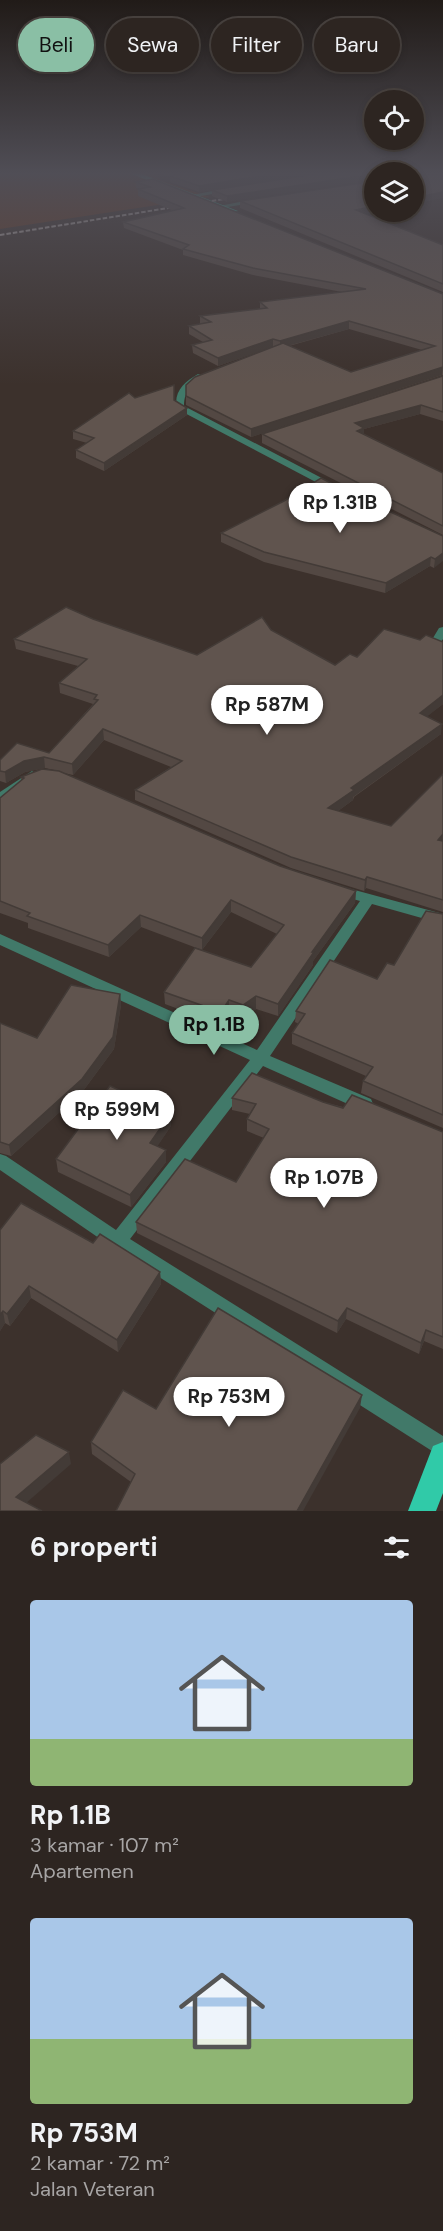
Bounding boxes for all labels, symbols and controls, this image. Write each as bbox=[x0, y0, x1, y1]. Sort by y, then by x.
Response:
chip: Beli bbox=[18, 18, 94, 72]
chip: Sewa bbox=[106, 18, 199, 72]
chip: Filter bbox=[211, 18, 302, 72]
chip: Baru bbox=[314, 18, 400, 72]
map controls bbox=[364, 90, 424, 222]
button: locate bbox=[364, 90, 424, 150]
button: layers bbox=[364, 162, 424, 222]
pin: Rp 1.31B bbox=[278, 483, 402, 534]
text: Rp 1.31B bbox=[303, 489, 377, 515]
pin: Rp 587M bbox=[212, 685, 322, 736]
text: Rp 587M bbox=[225, 691, 309, 717]
pin: Rp 1.1B bbox=[159, 1005, 269, 1056]
text: Rp 1.1B bbox=[183, 1011, 245, 1037]
pin: Rp 599M bbox=[62, 1090, 172, 1141]
text: Rp 599M bbox=[74, 1096, 160, 1122]
pin: Rp 1.07B bbox=[262, 1158, 386, 1209]
text: Rp 1.07B bbox=[284, 1164, 364, 1190]
pin: Rp 753M bbox=[174, 1377, 284, 1428]
text: Rp 753M bbox=[188, 1383, 270, 1409]
text: 6 properti bbox=[30, 1530, 158, 1564]
icon: filters bbox=[380, 1531, 413, 1564]
icon: home bbox=[168, 1639, 276, 1747]
text: Rp 1.1B bbox=[30, 1798, 111, 1832]
text: 3 kamar · 107 m² bbox=[30, 1832, 179, 1858]
text: Apartemen bbox=[30, 1858, 134, 1884]
icon: home bbox=[168, 1957, 276, 2065]
text: Rp 753M bbox=[30, 2116, 138, 2150]
text: 2 kamar · 72 m² bbox=[30, 2150, 170, 2176]
text: Jalan Veteran bbox=[30, 2176, 155, 2202]

